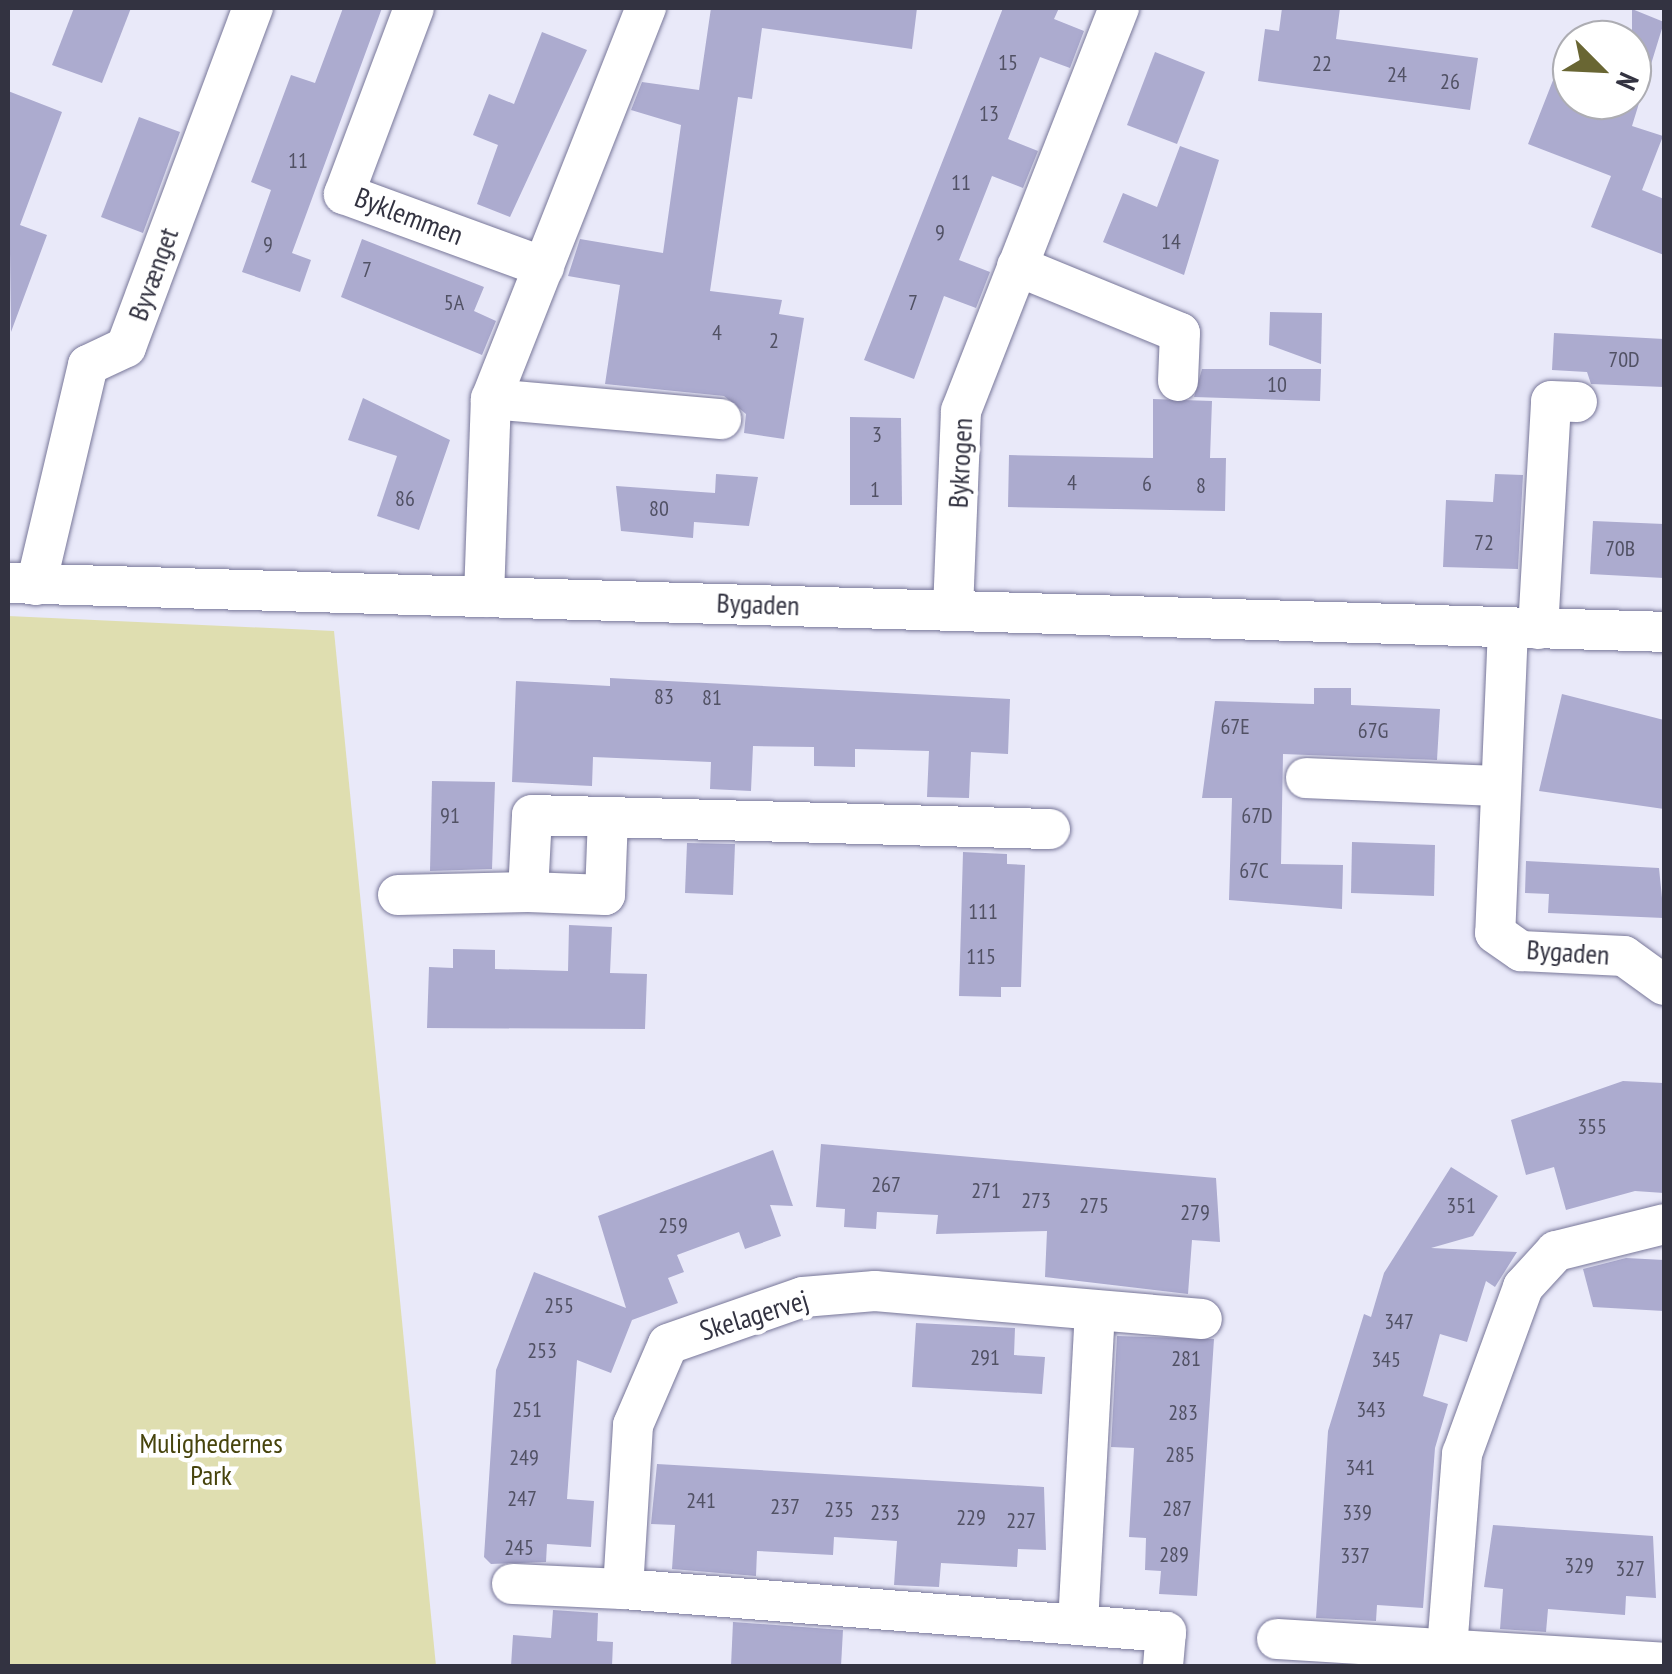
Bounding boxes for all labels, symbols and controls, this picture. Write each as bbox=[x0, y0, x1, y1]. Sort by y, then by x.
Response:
north arrow bbox=[1552, 20, 1652, 120]
house number: 15 bbox=[998, 50, 1018, 76]
house number: 22 bbox=[1312, 51, 1332, 77]
house number: 24 bbox=[1387, 62, 1407, 88]
text: N bbox=[1608, 67, 1648, 96]
house number: 26 bbox=[1440, 69, 1460, 95]
house number: 13 bbox=[979, 101, 999, 127]
house number: 11 bbox=[288, 148, 308, 174]
house number: 11 bbox=[951, 170, 971, 196]
street label: Byklemmen bbox=[350, 180, 468, 252]
house number: 9 bbox=[935, 220, 945, 246]
street label: Byvænget bbox=[121, 223, 185, 325]
house number: 14 bbox=[1161, 229, 1181, 255]
house number: 9 bbox=[263, 232, 273, 258]
house number: 7 bbox=[362, 257, 372, 283]
house number: 5A bbox=[444, 290, 464, 316]
house number: 7 bbox=[908, 290, 918, 316]
house number: 4 bbox=[712, 320, 722, 346]
house number: 2 bbox=[769, 328, 779, 354]
house number: 70D bbox=[1608, 347, 1640, 373]
house number: 10 bbox=[1267, 372, 1287, 398]
street label: Bykrogen bbox=[941, 417, 979, 509]
house number: 3 bbox=[872, 422, 882, 448]
house number: 4 bbox=[1067, 470, 1077, 496]
house number: 6 bbox=[1142, 471, 1152, 497]
house number: 8 bbox=[1196, 473, 1206, 499]
house number: 1 bbox=[870, 477, 880, 503]
house number: 86 bbox=[395, 486, 415, 512]
house number: 80 bbox=[649, 496, 669, 522]
house number: 72 bbox=[1474, 530, 1494, 556]
house number: 70B bbox=[1605, 536, 1635, 562]
street label: Bygaden bbox=[716, 586, 800, 622]
house number: 83 bbox=[654, 684, 674, 710]
house number: 81 bbox=[702, 685, 722, 711]
house number: 67E bbox=[1220, 714, 1250, 740]
house number: 67G bbox=[1358, 718, 1388, 744]
house number: 91 bbox=[440, 803, 460, 829]
house number: 67D bbox=[1241, 803, 1273, 829]
house number: 67C bbox=[1239, 858, 1269, 884]
house number: 111 bbox=[968, 899, 998, 925]
street label: Bygaden bbox=[1525, 932, 1611, 972]
house number: 115 bbox=[966, 944, 996, 970]
house number: 355 bbox=[1577, 1114, 1607, 1140]
house number: 267 bbox=[871, 1172, 901, 1198]
house number: 271 bbox=[971, 1178, 1001, 1204]
house number: 273 bbox=[1021, 1188, 1051, 1214]
house number: 275 bbox=[1079, 1193, 1109, 1219]
house number: 351 bbox=[1446, 1193, 1476, 1219]
house number: 279 bbox=[1180, 1200, 1210, 1226]
house number: 259 bbox=[658, 1213, 688, 1239]
street label: Skelagervej bbox=[696, 1283, 812, 1347]
house number: 255 bbox=[544, 1293, 574, 1319]
house number: 347 bbox=[1384, 1309, 1414, 1335]
house number: 253 bbox=[527, 1338, 557, 1364]
house number: 291 bbox=[970, 1345, 1000, 1371]
house number: 281 bbox=[1171, 1346, 1201, 1372]
house number: 345 bbox=[1371, 1347, 1401, 1373]
house number: 251 bbox=[512, 1397, 542, 1423]
house number: 343 bbox=[1356, 1397, 1386, 1423]
house number: 283 bbox=[1168, 1400, 1198, 1426]
park label: Mulighedernes Park bbox=[139, 1426, 283, 1492]
house number: 285 bbox=[1165, 1442, 1195, 1468]
house number: 249 bbox=[509, 1445, 539, 1471]
house number: 341 bbox=[1345, 1455, 1375, 1481]
house number: 247 bbox=[507, 1486, 537, 1512]
house number: 241 bbox=[686, 1488, 716, 1514]
house number: 237 bbox=[770, 1494, 800, 1520]
house number: 287 bbox=[1162, 1496, 1192, 1522]
house number: 235 bbox=[824, 1497, 854, 1523]
house number: 233 bbox=[870, 1500, 900, 1526]
house number: 339 bbox=[1342, 1500, 1372, 1526]
house number: 229 bbox=[956, 1505, 986, 1531]
house number: 227 bbox=[1006, 1508, 1036, 1534]
house number: 245 bbox=[504, 1535, 534, 1561]
house number: 289 bbox=[1159, 1542, 1189, 1568]
house number: 337 bbox=[1340, 1543, 1370, 1569]
house number: 329 bbox=[1564, 1553, 1594, 1579]
house number: 327 bbox=[1615, 1556, 1645, 1582]

